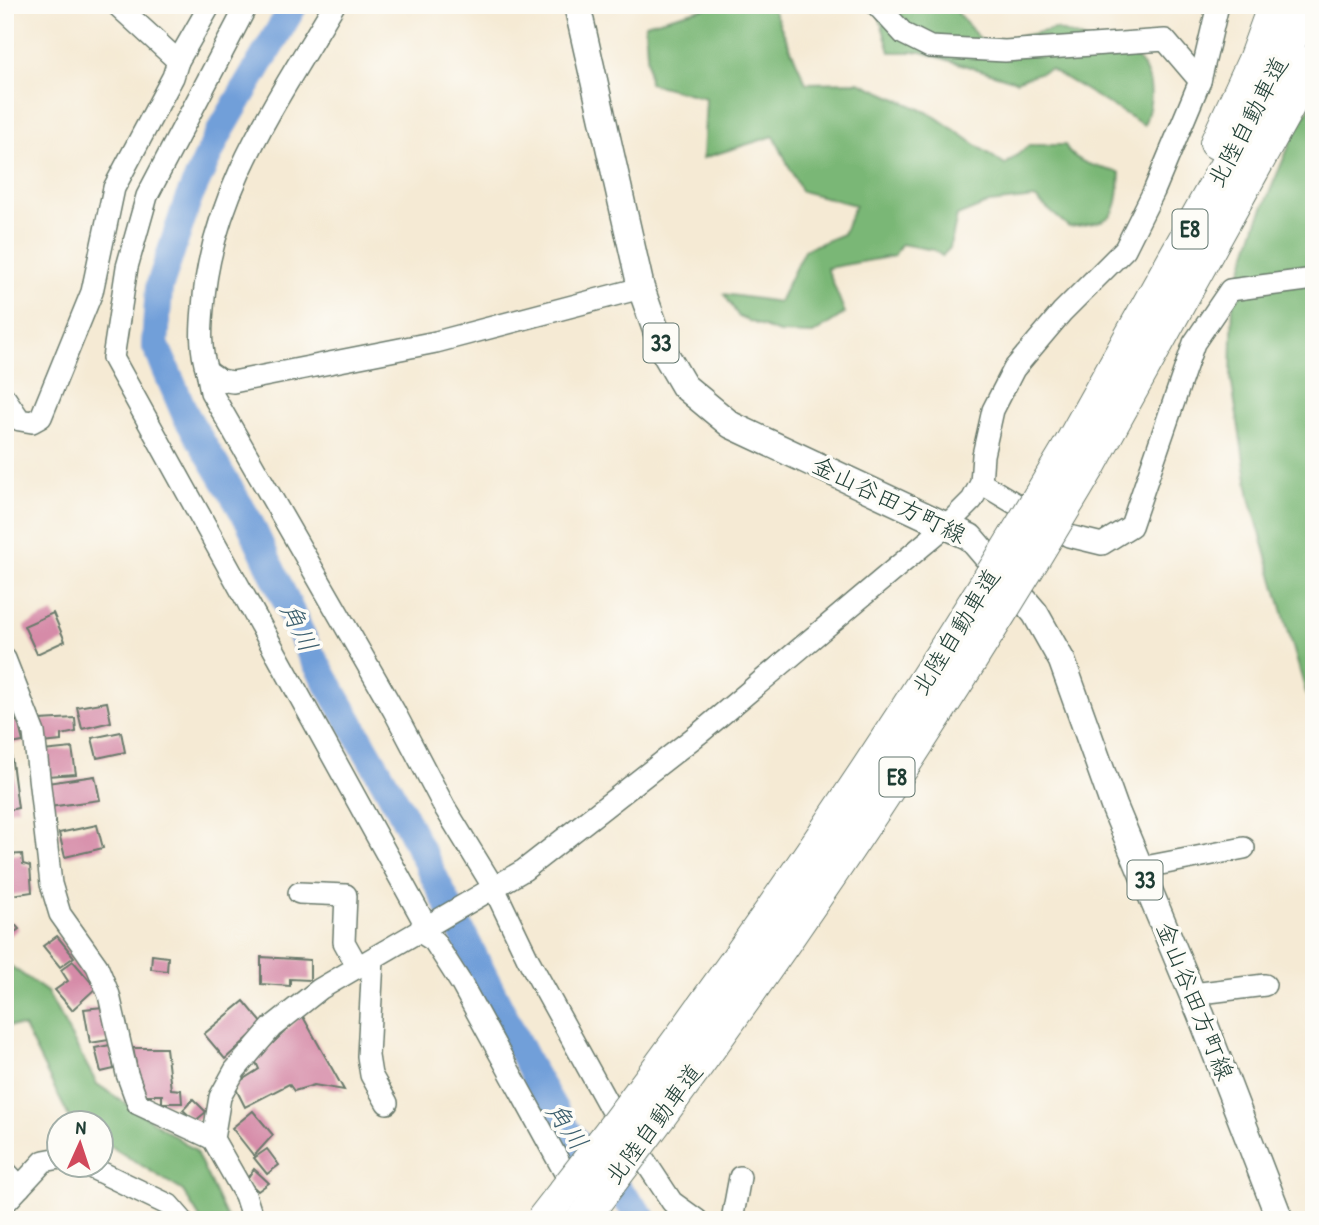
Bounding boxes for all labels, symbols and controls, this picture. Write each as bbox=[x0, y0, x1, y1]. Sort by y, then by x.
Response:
street label: 北陸自動車道 bbox=[1199, 50, 1295, 193]
road number: E8 bbox=[1172, 210, 1208, 248]
road number: 33 bbox=[644, 324, 678, 362]
street label: 金山谷田方町線 bbox=[807, 448, 972, 550]
street label: 北陸自動車道 bbox=[903, 562, 1007, 701]
water label: 角川 bbox=[272, 596, 327, 658]
road number: E8 bbox=[880, 758, 914, 796]
road number: 33 bbox=[1128, 860, 1162, 900]
street label: 金山谷田方町線 bbox=[1150, 917, 1242, 1085]
street label: 北陸自動車道 bbox=[597, 1056, 709, 1191]
water label: 角川 bbox=[538, 1094, 597, 1157]
north arrow bbox=[46, 1110, 116, 1180]
text: N bbox=[75, 1114, 87, 1140]

